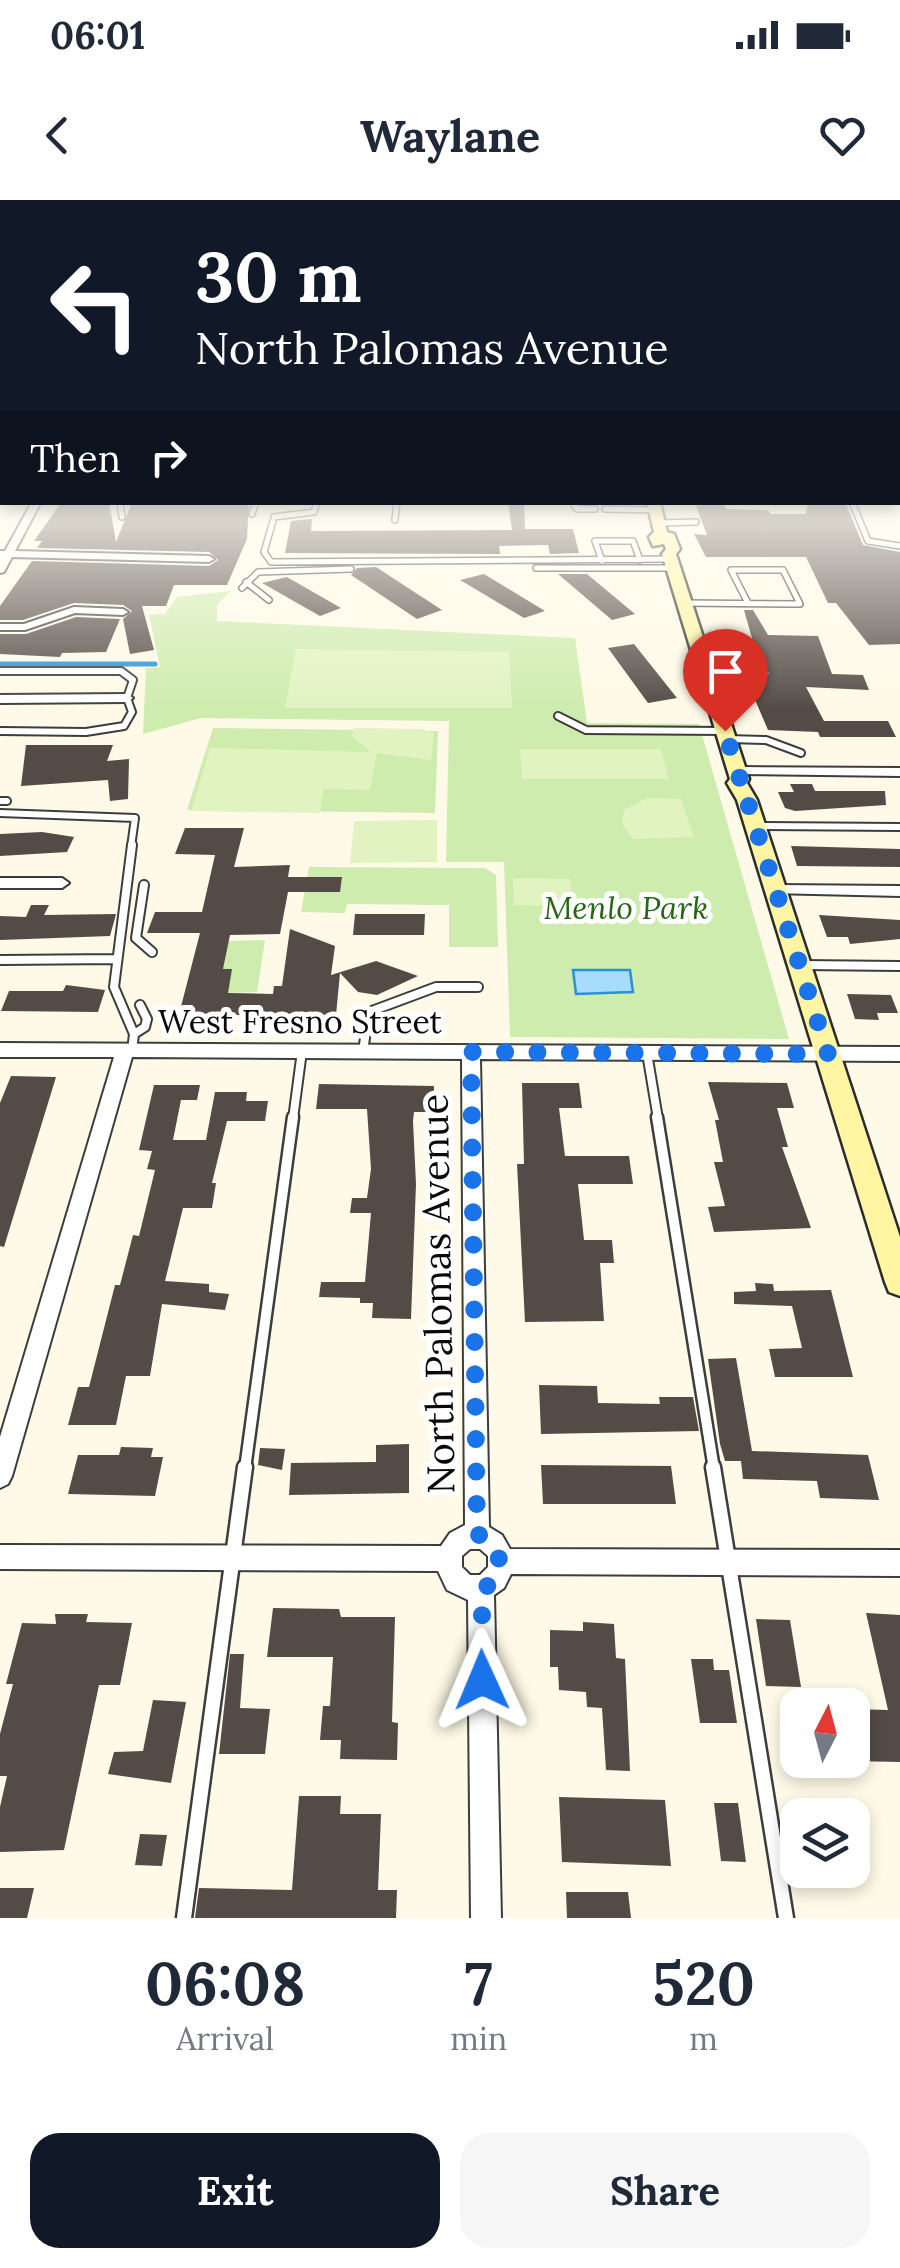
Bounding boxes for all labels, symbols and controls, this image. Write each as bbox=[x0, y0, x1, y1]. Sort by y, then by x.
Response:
text: 06:01 bbox=[50, 11, 145, 59]
text: Waylane bbox=[360, 107, 540, 164]
icon: back bbox=[30, 108, 85, 163]
icon: heart bbox=[815, 108, 870, 163]
text: 30 m bbox=[195, 232, 362, 321]
icon: left bbox=[30, 240, 160, 370]
text: North Palomas Avenue bbox=[195, 319, 669, 376]
icon: right bbox=[141, 430, 196, 485]
text: Then bbox=[30, 434, 121, 482]
pin bbox=[683, 629, 768, 732]
icon: arrive bbox=[698, 644, 753, 699]
park label: Menlo Park bbox=[543, 887, 709, 928]
street label: West Fresno Street bbox=[158, 1001, 443, 1042]
street label: North Palomas Avenue bbox=[410, 1094, 464, 1494]
position arrow bbox=[430, 1628, 534, 1732]
north arrow bbox=[780, 1688, 870, 1778]
map controls bbox=[780, 1688, 870, 1888]
button: layers bbox=[780, 1798, 870, 1888]
text: 06:08 bbox=[145, 1945, 305, 2021]
text: 7 bbox=[465, 1945, 493, 2021]
text: 520 bbox=[652, 1945, 755, 2021]
text: Arrival bbox=[176, 2018, 274, 2059]
text: min bbox=[450, 2018, 507, 2059]
text: m bbox=[689, 2018, 718, 2059]
button: Exit bbox=[30, 2133, 440, 2248]
button: Share bbox=[460, 2133, 870, 2248]

